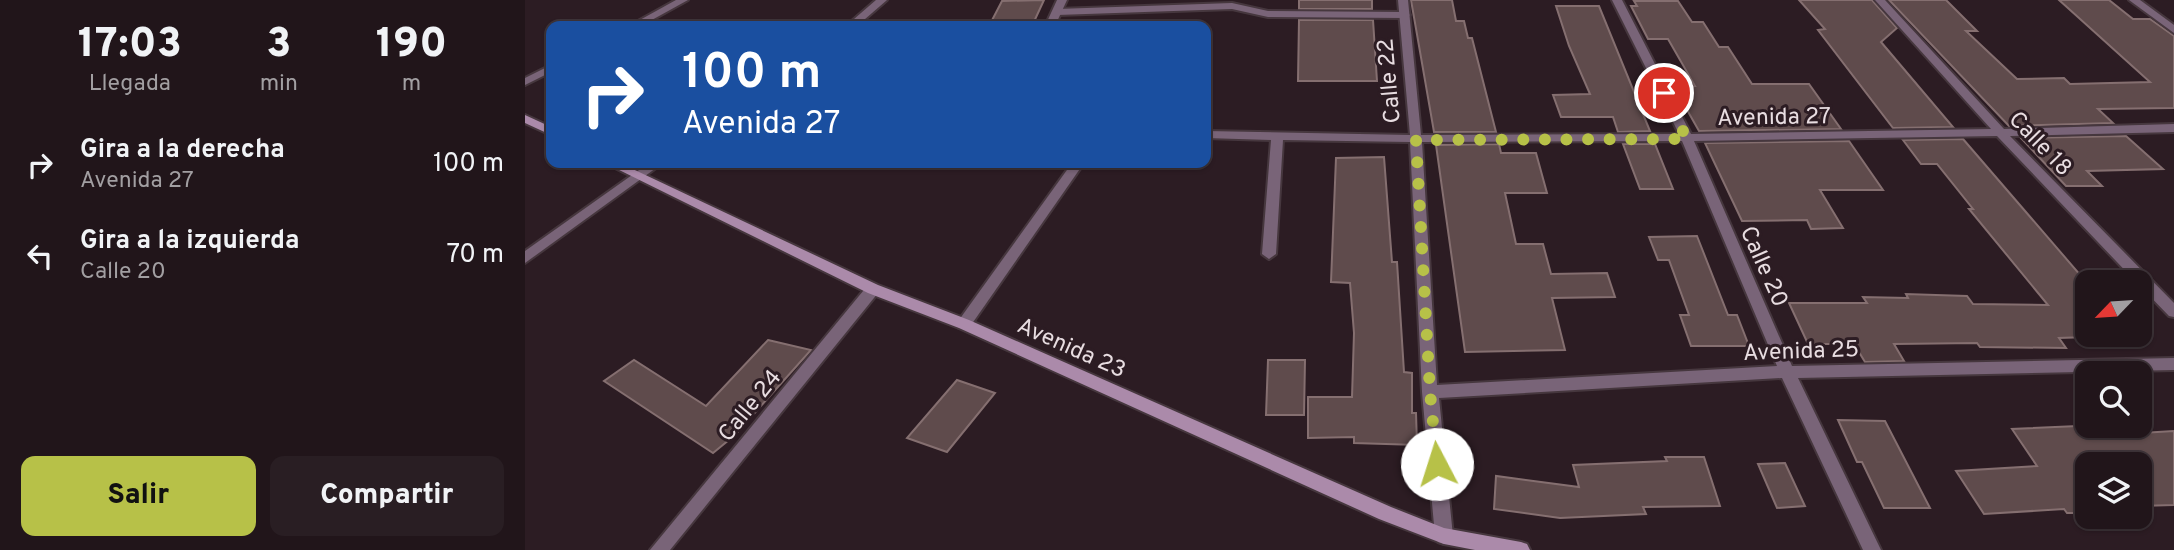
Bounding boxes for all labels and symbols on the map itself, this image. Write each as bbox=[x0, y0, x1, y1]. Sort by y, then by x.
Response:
street label: Calle 22 bbox=[1372, 37, 1409, 124]
pin bbox=[1634, 63, 1694, 123]
street label: Avenida 27 bbox=[1717, 103, 1831, 134]
street label: Calle 18 bbox=[2001, 106, 2077, 183]
street label: Calle 20 bbox=[1732, 222, 1793, 312]
north arrow bbox=[2075, 270, 2153, 346]
street label: Avenida 23 bbox=[1012, 312, 1130, 386]
street label: Avenida 25 bbox=[1742, 336, 1860, 369]
street label: Calle 24 bbox=[713, 364, 789, 449]
position arrow bbox=[1400, 427, 1474, 501]

